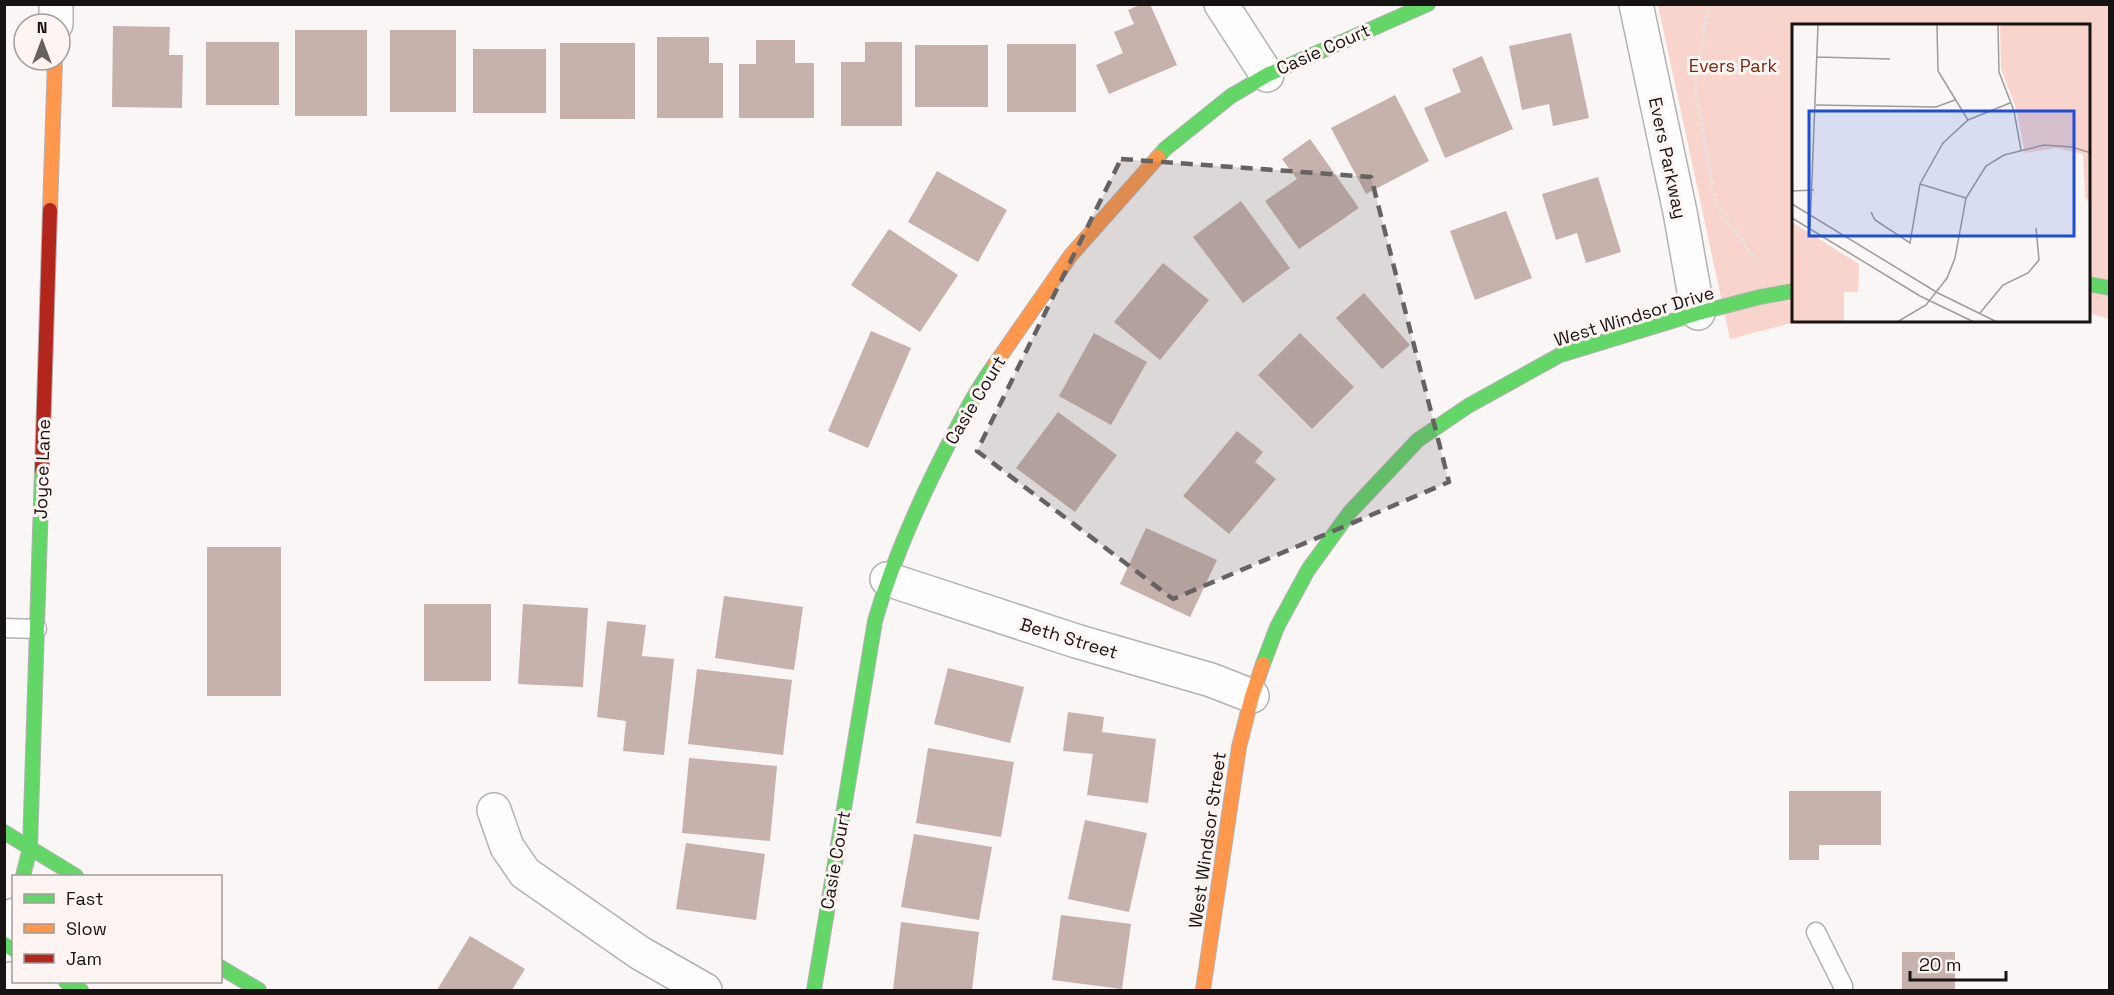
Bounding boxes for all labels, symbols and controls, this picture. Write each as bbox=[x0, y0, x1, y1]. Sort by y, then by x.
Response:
north arrow bbox=[12, 12, 72, 72]
text: N bbox=[37, 17, 47, 38]
street label: Casie Court bbox=[1273, 18, 1373, 80]
inset map bbox=[1792, 24, 2090, 322]
park label: Evers Park bbox=[1689, 54, 1777, 77]
street label: Evers Parkway bbox=[1644, 95, 1692, 221]
street label: West Windsor Drive bbox=[1551, 281, 1717, 351]
street label: Casie Court bbox=[939, 351, 1011, 449]
street label: Joyce Lane bbox=[29, 418, 55, 520]
street label: Beth Street bbox=[1017, 612, 1121, 664]
street label: West Windsor Street bbox=[1183, 750, 1231, 930]
street label: Casie Court bbox=[815, 809, 855, 911]
legend bbox=[12, 875, 222, 983]
text: Fast bbox=[66, 887, 103, 910]
text: Slow bbox=[66, 917, 107, 940]
scale bar bbox=[1910, 944, 2006, 982]
text: Jam bbox=[66, 947, 102, 970]
text: 20 m bbox=[1919, 953, 1962, 976]

